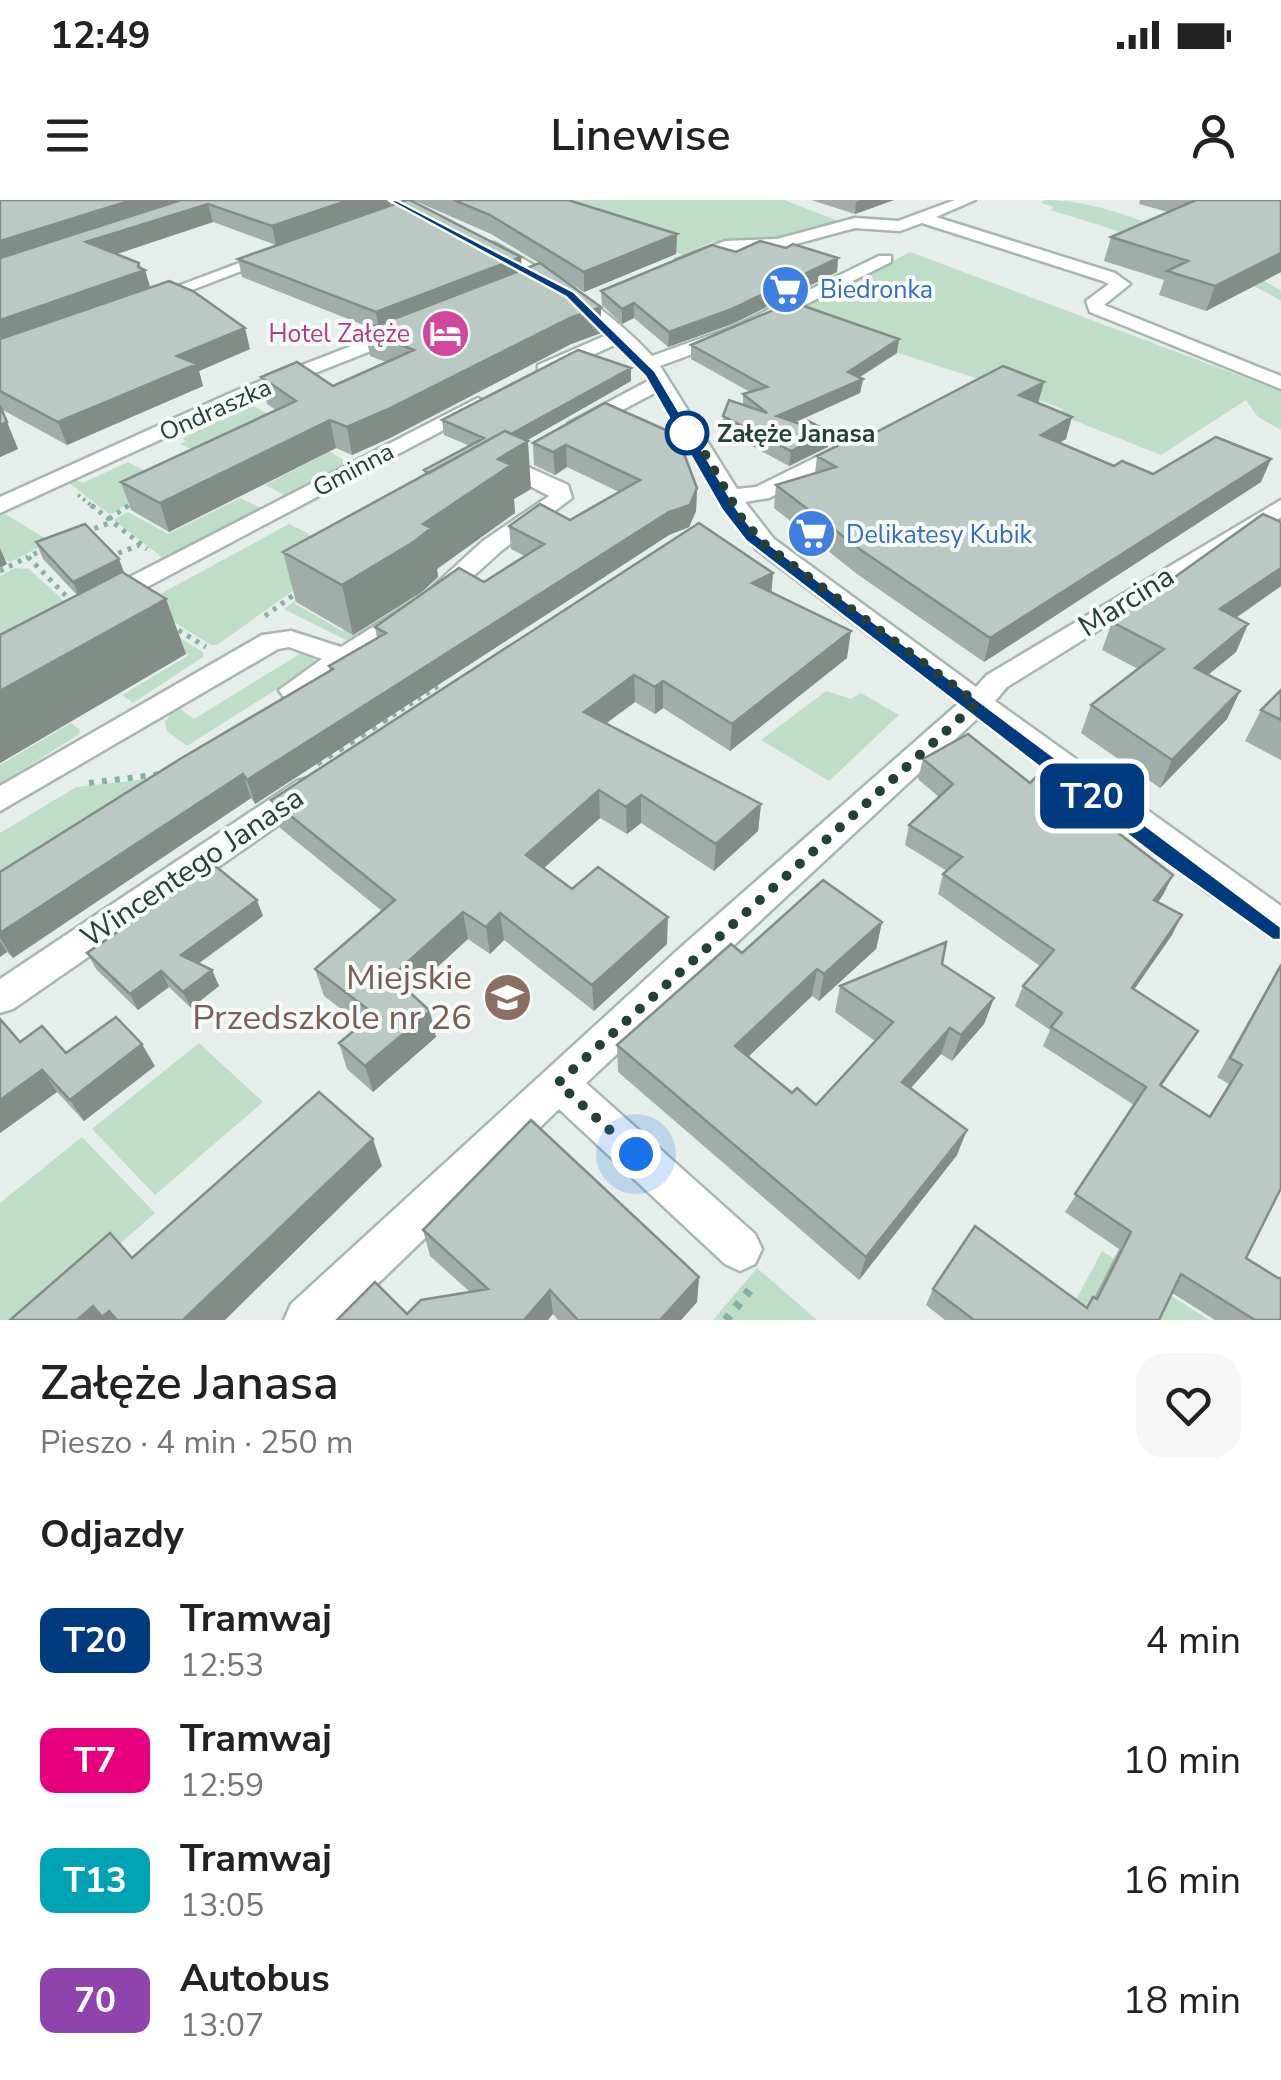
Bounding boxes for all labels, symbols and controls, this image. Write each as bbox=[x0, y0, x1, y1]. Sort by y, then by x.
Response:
text: 12:49 bbox=[50, 10, 151, 61]
text: Linewise bbox=[550, 105, 731, 166]
icon: menu bbox=[40, 108, 95, 163]
icon: person bbox=[1186, 108, 1241, 163]
supermarket icon: Biedronka bbox=[759, 263, 811, 315]
place label: Biedronka bbox=[820, 273, 933, 307]
hotel icon: Hotel Załęże bbox=[419, 307, 471, 359]
place label: Hotel Załęże bbox=[269, 317, 410, 351]
street label: Ondraszka bbox=[154, 370, 277, 450]
marker: Załęże Janasa bbox=[666, 412, 708, 454]
place label: Załęże Janasa bbox=[717, 417, 875, 451]
street label: Gminna bbox=[307, 434, 400, 505]
supermarket icon: Delikatesy Kubik bbox=[785, 508, 837, 560]
place label: Delikatesy Kubik bbox=[846, 518, 1032, 552]
street label: Marcina bbox=[1071, 556, 1182, 647]
line badge: T20 bbox=[1034, 764, 1150, 828]
text: T20 bbox=[1060, 773, 1124, 820]
street label: Wincentego Janasa bbox=[73, 778, 312, 957]
place label: Miejskie Przedszkole nr 26 bbox=[192, 954, 472, 1041]
school or university icon: Miejskie Przedszkole nr 26 bbox=[481, 971, 533, 1023]
your location bbox=[611, 1129, 661, 1179]
text: Załęże Janasa bbox=[40, 1350, 339, 1416]
button: heart bbox=[1136, 1353, 1241, 1458]
text: Pieszo · 4 min · 250 m bbox=[40, 1421, 353, 1464]
text: Odjazdy bbox=[40, 1509, 184, 1560]
text: Tramwaj bbox=[180, 1593, 332, 1644]
text: 4 min bbox=[1146, 1615, 1241, 1666]
text: T20 bbox=[63, 1617, 127, 1664]
text: 12:53 bbox=[180, 1644, 264, 1687]
text: Tramwaj bbox=[180, 1713, 332, 1764]
text: 10 min bbox=[1123, 1735, 1241, 1786]
text: T7 bbox=[74, 1737, 116, 1784]
text: 12:59 bbox=[180, 1764, 264, 1807]
text: Tramwaj bbox=[180, 1833, 332, 1884]
text: 16 min bbox=[1123, 1855, 1241, 1906]
text: T13 bbox=[63, 1857, 127, 1904]
text: 13:05 bbox=[180, 1884, 264, 1927]
text: Autobus bbox=[180, 1953, 330, 2004]
text: 18 min bbox=[1123, 1975, 1241, 2026]
text: 70 bbox=[74, 1977, 116, 2024]
text: 13:07 bbox=[180, 2004, 264, 2047]

